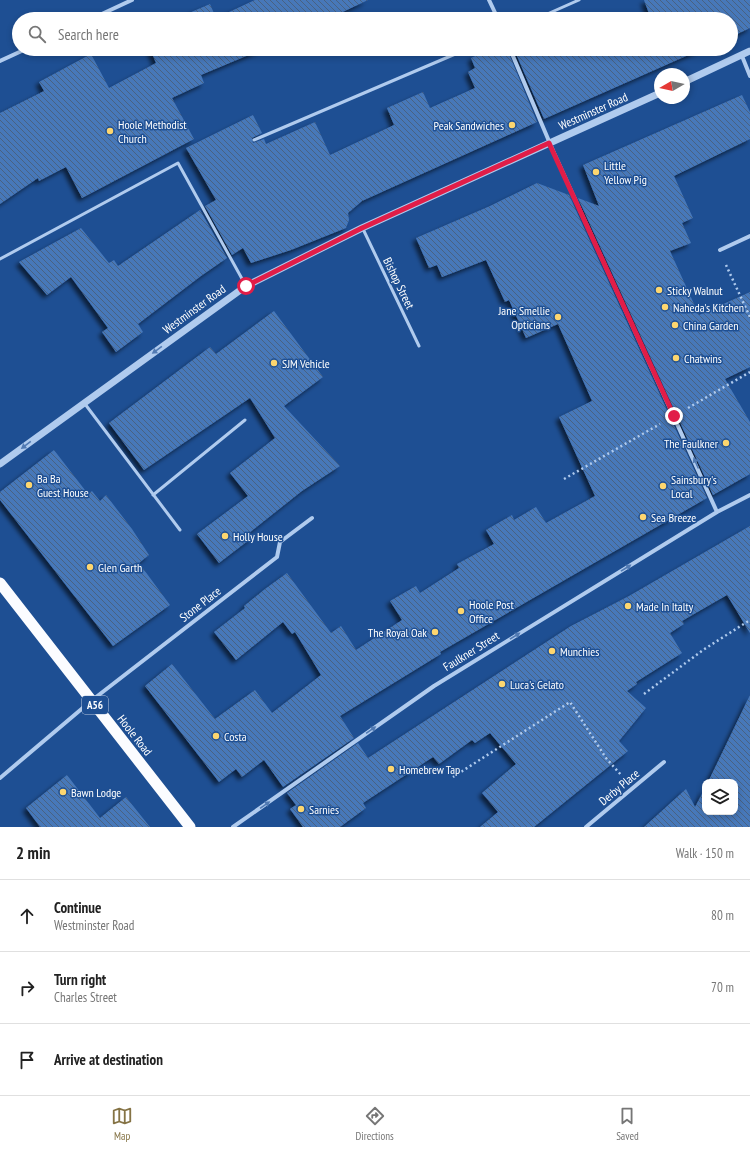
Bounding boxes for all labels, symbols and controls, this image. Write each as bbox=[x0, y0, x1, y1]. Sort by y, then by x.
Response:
search box bbox=[12, 12, 738, 56]
icon: search bbox=[26, 23, 48, 45]
text: Search here bbox=[58, 25, 119, 44]
north arrow bbox=[654, 68, 690, 104]
street label: Westminster Road bbox=[556, 89, 630, 133]
place label: Hoole Methodist Church bbox=[118, 117, 187, 146]
place label: Peak Sandwiches bbox=[434, 118, 504, 133]
marker: Peak Sandwiches bbox=[507, 120, 517, 130]
marker: Hoole Methodist Church bbox=[105, 126, 115, 136]
place label: Little Yellow Pig bbox=[604, 158, 647, 187]
marker: Little Yellow Pig bbox=[591, 167, 601, 177]
street label: Bishop Street bbox=[380, 255, 418, 312]
route start bbox=[237, 277, 255, 295]
street label: Westminster Road bbox=[160, 281, 228, 337]
place label: Sticky Walnut bbox=[667, 283, 723, 298]
marker: Sticky Walnut bbox=[654, 285, 664, 295]
place label: Naheda's Kitchen bbox=[673, 300, 744, 315]
marker: Naheda's Kitchen bbox=[660, 302, 670, 312]
place label: Jane Smellie Opticians bbox=[497, 303, 550, 332]
marker: Jane Smellie Opticians bbox=[553, 312, 563, 322]
place label: China Garden bbox=[683, 318, 738, 333]
marker: China Garden bbox=[670, 320, 680, 330]
one-way arrow bbox=[152, 346, 162, 354]
place label: Chatwins bbox=[684, 351, 722, 366]
marker: Chatwins bbox=[671, 353, 681, 363]
place label: SJM Vehicle bbox=[282, 356, 330, 371]
marker: SJM Vehicle bbox=[269, 358, 279, 368]
route end bbox=[665, 407, 683, 425]
place label: The Faulkner bbox=[664, 436, 719, 451]
marker: The Faulkner bbox=[721, 438, 731, 448]
one-way arrow bbox=[20, 441, 31, 449]
one-way arrow bbox=[693, 458, 699, 469]
place label: Ba Ba Guest House bbox=[37, 471, 89, 500]
place label: Sainsbury's Local bbox=[671, 472, 717, 501]
marker: Ba Ba Guest House bbox=[24, 480, 34, 490]
marker: Sainsbury's Local bbox=[658, 481, 668, 491]
place label: Sea Breeze bbox=[651, 510, 696, 525]
marker: Sea Breeze bbox=[638, 512, 648, 522]
place label: Holly House bbox=[233, 529, 283, 544]
marker: Holly House bbox=[220, 531, 230, 541]
place label: Glen Garth bbox=[98, 560, 142, 575]
marker: Glen Garth bbox=[85, 562, 95, 572]
one-way arrow bbox=[621, 564, 631, 572]
street label: Stone Place bbox=[176, 583, 224, 625]
place label: Hoole Post Office bbox=[469, 597, 514, 626]
place label: Made In Italty bbox=[636, 599, 694, 614]
marker: Made In Italty bbox=[623, 601, 633, 611]
marker: Hoole Post Office bbox=[456, 606, 466, 616]
place label: The Royal Oak bbox=[368, 625, 427, 640]
marker: The Royal Oak bbox=[430, 627, 440, 637]
street label: Faulkner Street bbox=[440, 627, 502, 674]
one-way arrow bbox=[509, 633, 521, 640]
place label: Munchies bbox=[560, 644, 599, 659]
marker: Munchies bbox=[547, 646, 557, 656]
place label: Luca's Gelato bbox=[510, 677, 564, 692]
marker: Luca's Gelato bbox=[497, 679, 507, 689]
road number: A56 bbox=[82, 696, 108, 714]
street label: Hoole Road bbox=[114, 712, 156, 758]
one-way arrow bbox=[366, 726, 377, 734]
place label: Costa bbox=[224, 729, 247, 744]
marker: Costa bbox=[211, 731, 221, 741]
place label: Homebrew Tap bbox=[399, 762, 460, 777]
marker: Homebrew Tap bbox=[386, 764, 396, 774]
street label: Derby Place bbox=[596, 766, 642, 808]
map controls bbox=[702, 779, 738, 815]
button: layers bbox=[702, 779, 738, 815]
place label: Bawn Lodge bbox=[71, 785, 121, 800]
marker: Bawn Lodge bbox=[58, 787, 68, 797]
one-way arrow bbox=[259, 801, 270, 809]
place label: Sarnies bbox=[309, 802, 339, 817]
marker: Sarnies bbox=[296, 804, 306, 814]
text: 2 min bbox=[16, 842, 50, 864]
text: Walk · 150 m bbox=[676, 845, 734, 862]
text: Continue bbox=[54, 898, 101, 917]
icon: ahead bbox=[16, 905, 38, 927]
text: 80 m bbox=[711, 907, 734, 924]
text: Westminster Road bbox=[54, 917, 134, 934]
text: Turn right bbox=[54, 970, 106, 989]
icon: right bbox=[16, 977, 38, 999]
text: 70 m bbox=[711, 979, 734, 996]
text: Charles Street bbox=[54, 989, 117, 1006]
icon: arrive bbox=[16, 1049, 38, 1071]
text: Arrive at destination bbox=[54, 1050, 163, 1069]
tab: Map bbox=[111, 1105, 133, 1143]
tab: Directions bbox=[356, 1105, 394, 1143]
tab: Saved bbox=[616, 1105, 639, 1143]

